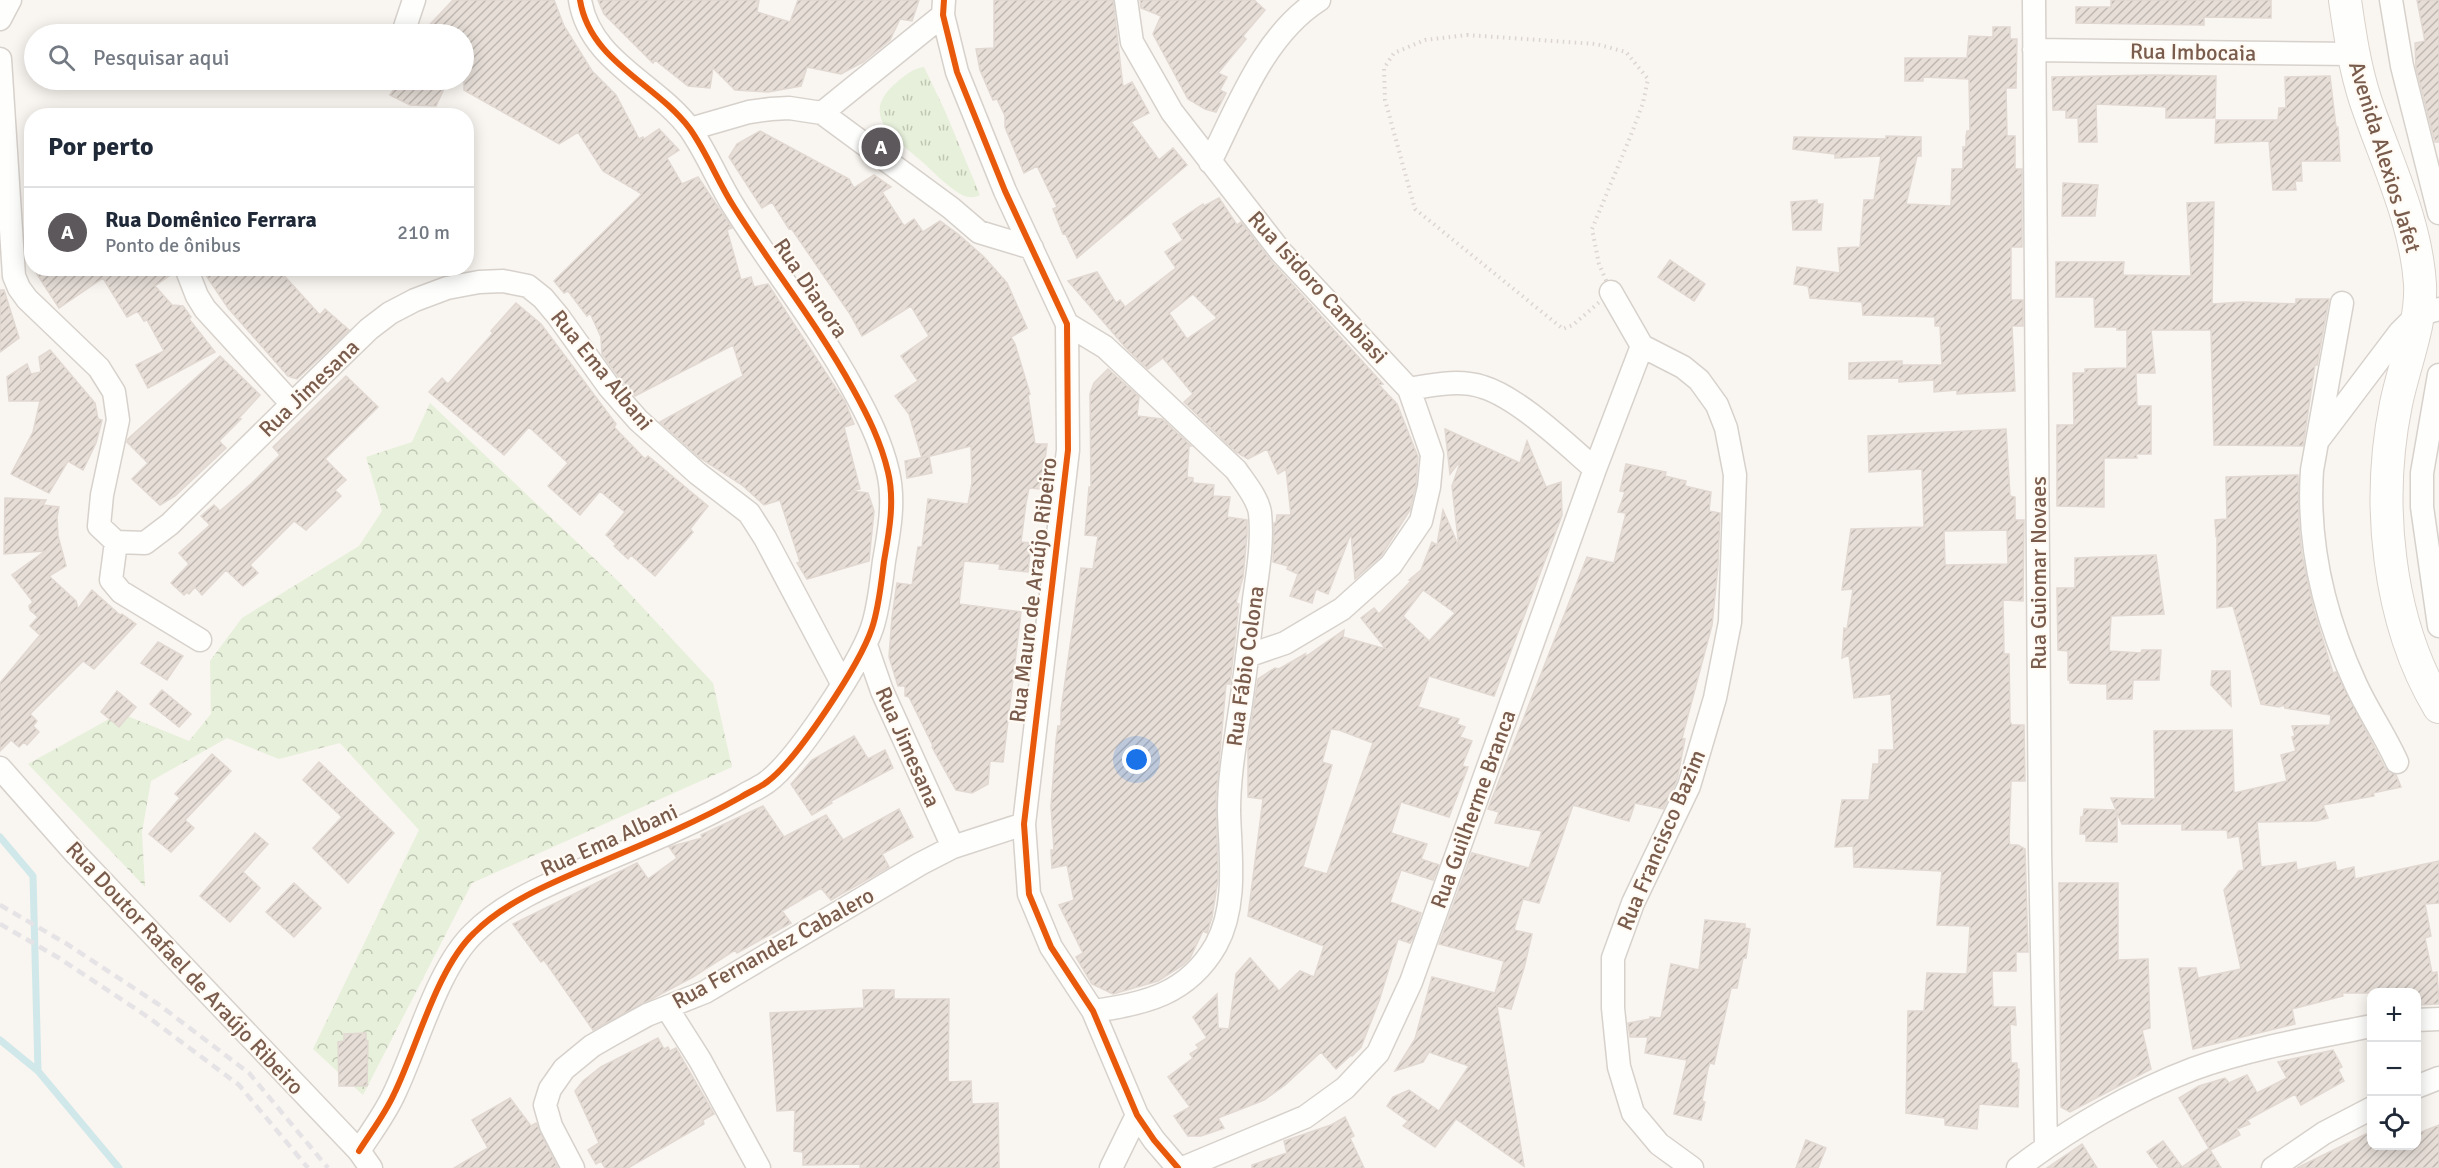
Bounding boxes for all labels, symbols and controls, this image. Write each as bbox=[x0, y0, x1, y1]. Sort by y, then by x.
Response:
search box bbox=[24, 24, 474, 90]
street label: Rua Imbocaia bbox=[2130, 37, 2256, 67]
icon: search bbox=[45, 41, 78, 74]
text: Pesquisar aqui bbox=[93, 44, 229, 71]
street label: Avenida Alexios Jafet bbox=[2343, 58, 2427, 256]
pin: A bbox=[862, 124, 900, 170]
text: Por perto bbox=[48, 131, 154, 163]
street label: Rua Isidoro Cambiasi bbox=[1242, 205, 1394, 369]
text: Rua Domênico Ferrara bbox=[105, 206, 317, 233]
text: A bbox=[61, 220, 74, 245]
text: 210 m bbox=[397, 220, 450, 245]
text: Ponto de ônibus bbox=[105, 233, 241, 258]
street label: Rua Dianora bbox=[768, 233, 854, 343]
street label: Rua Ema Albani bbox=[545, 304, 659, 436]
street label: Rua Jimesana bbox=[253, 333, 365, 443]
street label: Rua Mauro de Araújo Ribeiro bbox=[1003, 456, 1063, 724]
street label: Rua Guiomar Novaes bbox=[2025, 476, 2052, 670]
street label: Rua Fábio Colona bbox=[1220, 584, 1270, 748]
street label: Rua Jimesana bbox=[869, 683, 947, 811]
street label: Rua Guilherme Branca bbox=[1425, 706, 1521, 912]
your location bbox=[1122, 745, 1151, 774]
street label: Rua Francisco Bazim bbox=[1611, 746, 1711, 934]
street label: Rua Ema Albani bbox=[536, 798, 682, 882]
street label: Rua Doutor Rafael de Araújo Ribeiro bbox=[60, 836, 310, 1100]
street label: Rua Fernandez Cabalero bbox=[667, 881, 879, 1015]
map controls bbox=[2367, 988, 2421, 1150]
button: + bbox=[2367, 988, 2421, 1042]
button: − bbox=[2367, 1042, 2421, 1096]
button: locate bbox=[2367, 1096, 2421, 1150]

